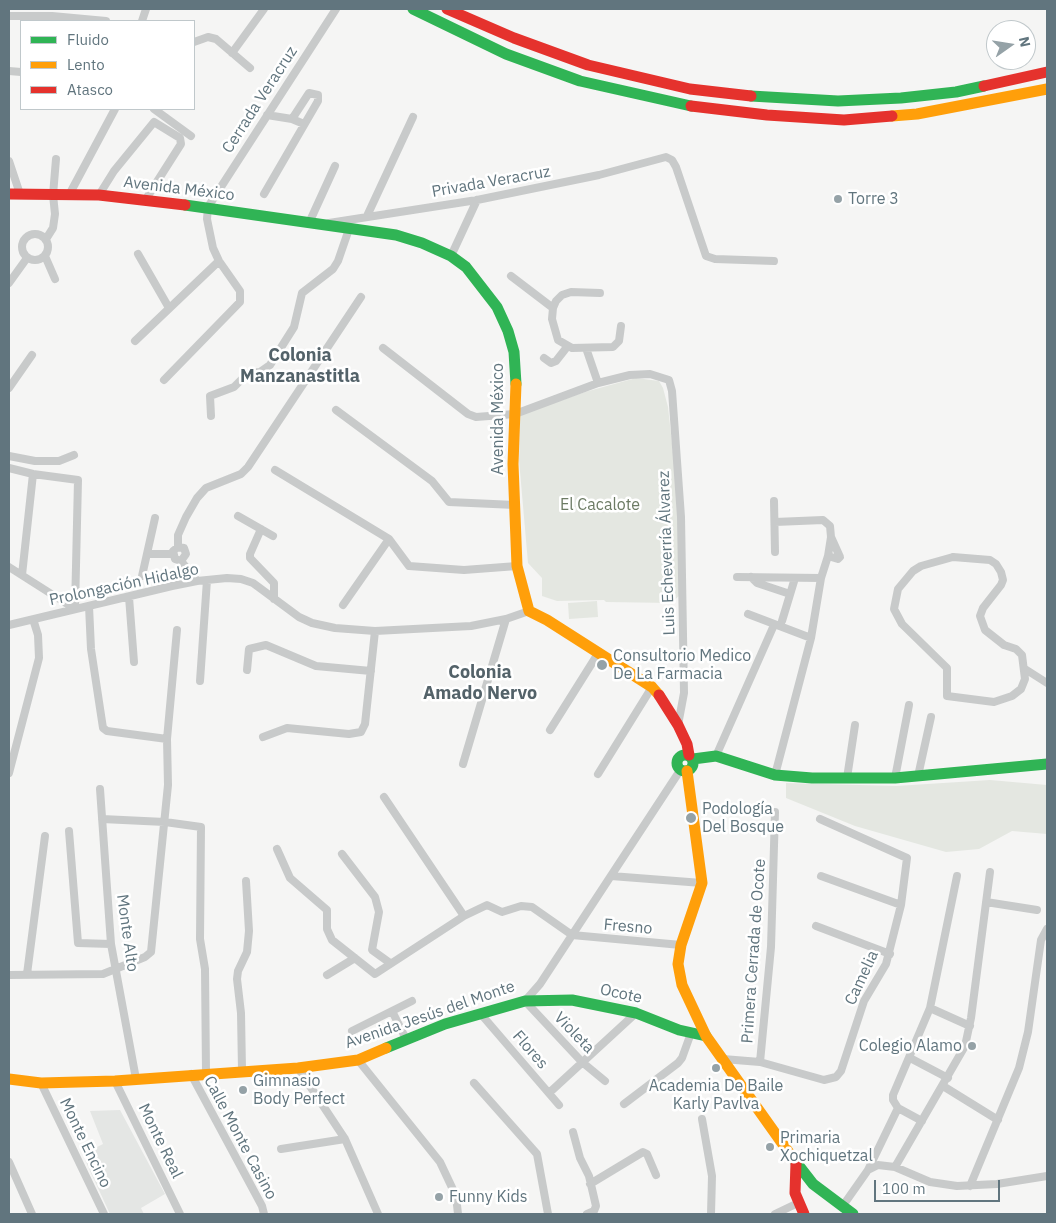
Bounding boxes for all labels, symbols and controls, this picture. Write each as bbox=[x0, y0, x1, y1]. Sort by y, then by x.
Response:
legend bbox=[20, 20, 195, 110]
north arrow bbox=[986, 20, 1036, 70]
text: Fluido bbox=[67, 30, 109, 49]
text: N bbox=[1015, 35, 1035, 49]
street label: Cerrada Veracruz bbox=[218, 43, 302, 157]
text: Lento bbox=[67, 55, 105, 74]
text: Atasco bbox=[67, 80, 113, 99]
street label: Privada Veracruz bbox=[430, 162, 552, 202]
street label: Avenida México bbox=[122, 173, 236, 205]
place label: Torre 3 bbox=[848, 189, 899, 209]
marker: Torre 3 bbox=[832, 193, 844, 205]
district label: Colonia Manzanastitla bbox=[240, 345, 360, 388]
street label: Avenida México bbox=[488, 363, 508, 475]
street label: Luis Echeverría Álvarez bbox=[655, 470, 679, 636]
park label: El Cacalote bbox=[560, 495, 640, 515]
street label: Prolongación Hidalgo bbox=[48, 560, 200, 610]
place label: Consultorio Medico De La Farmacia bbox=[613, 646, 751, 684]
marker: Consultorio Medico De La Farmacia bbox=[595, 658, 609, 672]
district label: Colonia Amado Nervo bbox=[423, 662, 537, 704]
place label: Podología Del Bosque bbox=[702, 799, 784, 837]
marker: Podología Del Bosque bbox=[684, 811, 698, 825]
street label: Primera Cerrada de Ocote bbox=[738, 858, 770, 1044]
street label: Monte Alto bbox=[112, 893, 142, 973]
street label: Fresno bbox=[603, 915, 653, 939]
street label: Camelia bbox=[841, 948, 883, 1008]
street label: Avenida Jesús del Monte bbox=[343, 977, 517, 1053]
street label: Ocote bbox=[598, 980, 644, 1008]
street label: Violeta bbox=[550, 1008, 598, 1058]
street label: Flores bbox=[508, 1027, 552, 1073]
place label: Colegio Alamo bbox=[859, 1036, 962, 1056]
marker: Colegio Alamo bbox=[966, 1040, 978, 1052]
marker: Academia De Baile Karly Pavlva bbox=[710, 1062, 722, 1074]
place label: Gimnasio Body Perfect bbox=[253, 1071, 345, 1109]
street label: Calle Monte Casino bbox=[199, 1073, 281, 1203]
place label: Academia De Baile Karly Pavlva bbox=[649, 1076, 783, 1114]
marker: Gimnasio Body Perfect bbox=[237, 1084, 249, 1096]
street label: Monte Encino bbox=[55, 1095, 115, 1191]
street label: Monte Real bbox=[134, 1100, 186, 1182]
place label: Primaria Xochiquetzal bbox=[780, 1128, 873, 1166]
marker: Primaria Xochiquetzal bbox=[764, 1141, 776, 1153]
scale bar bbox=[876, 1170, 1002, 1202]
text: 100 m bbox=[882, 1179, 926, 1198]
place label: Funny Kids bbox=[449, 1187, 528, 1207]
marker: Funny Kids bbox=[433, 1191, 445, 1203]

